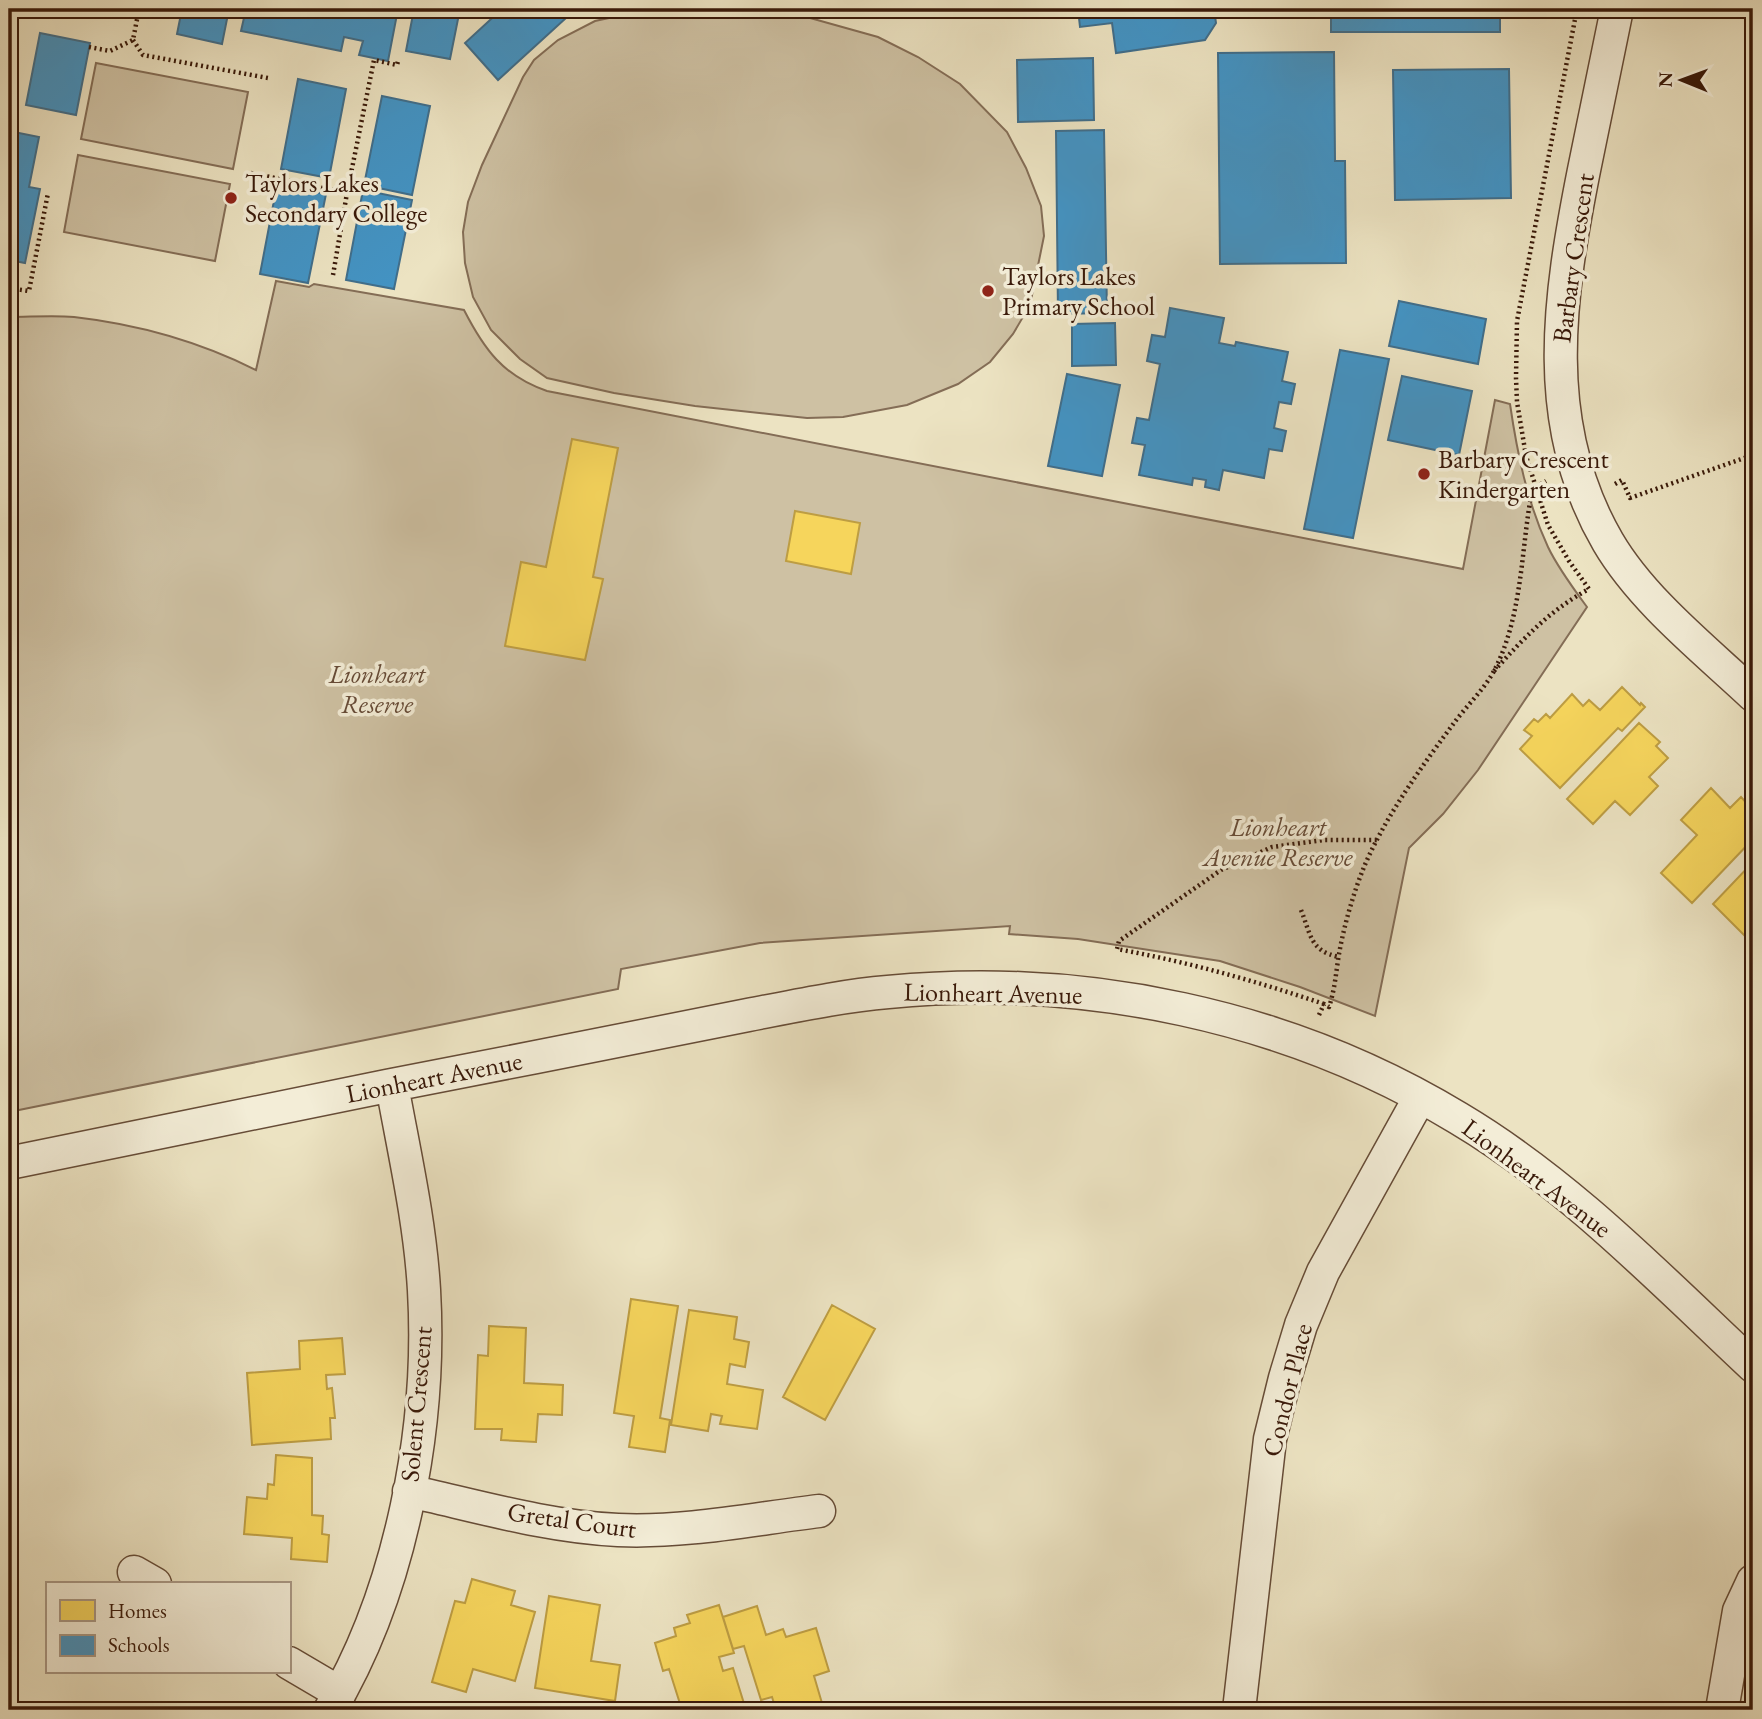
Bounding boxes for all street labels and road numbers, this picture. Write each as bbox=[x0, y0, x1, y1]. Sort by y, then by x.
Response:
street label: Barbary Crescent bbox=[1544, 171, 1602, 345]
street label: Lionheart Avenue bbox=[903, 974, 1083, 1012]
street label: Lionheart Avenue bbox=[343, 1043, 525, 1111]
street label: Lionheart Avenue bbox=[1455, 1111, 1619, 1245]
street label: Condor Place bbox=[1254, 1320, 1320, 1460]
street label: Solent Crescent bbox=[392, 1325, 440, 1483]
street label: Gretal Court bbox=[505, 1494, 639, 1546]

